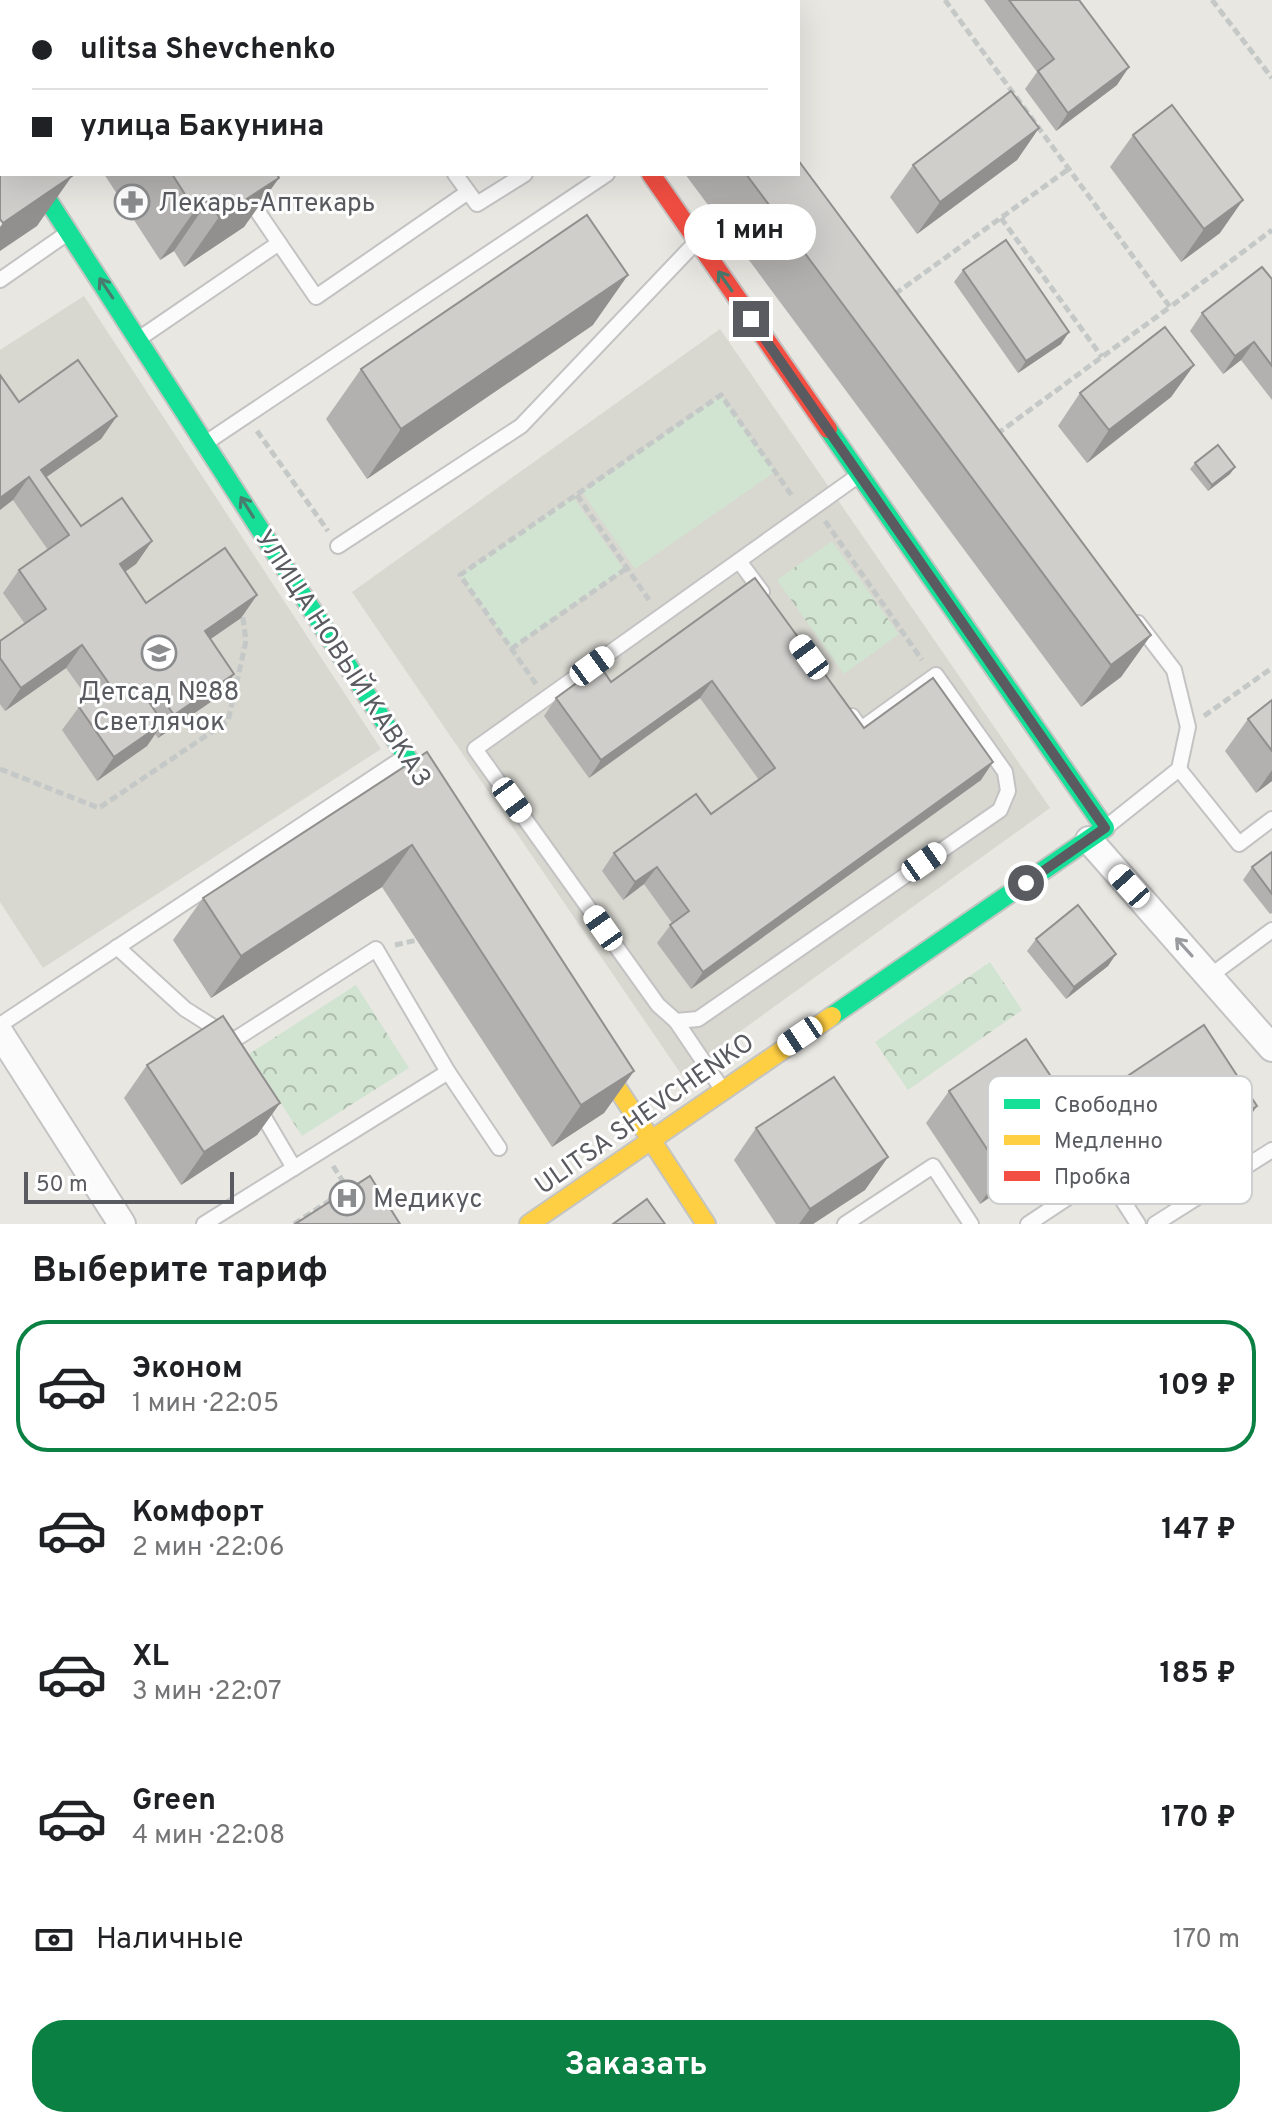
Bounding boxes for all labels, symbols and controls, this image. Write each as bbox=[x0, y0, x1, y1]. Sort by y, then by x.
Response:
text: ulitsa Shevchenko bbox=[80, 32, 336, 69]
text: улица Бакунина bbox=[80, 109, 324, 146]
pharmacy icon: Лекарь-Аптекарь bbox=[113, 183, 151, 221]
place label: Лекарь-Аптекарь bbox=[158, 188, 375, 221]
callout: 1 мин bbox=[685, 203, 817, 259]
text: 1 мин bbox=[716, 215, 784, 248]
one-way arrow bbox=[717, 271, 733, 293]
one-way arrow bbox=[98, 277, 114, 300]
route end bbox=[733, 301, 769, 337]
one-way arrow bbox=[239, 496, 255, 519]
street label: УЛИЦА НОВЫЙ КАВКАЗ bbox=[246, 523, 439, 794]
car bbox=[785, 631, 833, 683]
school or university icon: Детсад №88 Светлячок bbox=[140, 634, 178, 672]
car bbox=[566, 642, 618, 690]
place label: Детсад №88 Светлячок bbox=[79, 677, 239, 740]
car bbox=[488, 774, 536, 826]
car bbox=[897, 838, 951, 886]
car bbox=[1104, 860, 1154, 912]
route start bbox=[1008, 865, 1044, 901]
car bbox=[579, 901, 627, 955]
one-way arrow bbox=[1175, 938, 1193, 958]
car bbox=[773, 1013, 827, 1059]
street label: ULITSA SHEVCHENKO bbox=[529, 1027, 761, 1203]
legend bbox=[988, 1076, 1252, 1204]
text: Свободно bbox=[1054, 1093, 1158, 1120]
text: Медленно bbox=[1054, 1129, 1163, 1156]
text: Пробка bbox=[1054, 1165, 1131, 1192]
scale bar bbox=[24, 1168, 234, 1204]
text: 50 m bbox=[36, 1172, 88, 1199]
hospital icon: Медикус bbox=[328, 1179, 366, 1217]
place label: Медикус bbox=[373, 1184, 482, 1217]
text: Выберите тариф bbox=[32, 1249, 328, 1295]
icon: car bbox=[36, 1350, 108, 1422]
text: Эконом bbox=[132, 1351, 243, 1388]
text: 109 ₽ bbox=[1159, 1368, 1236, 1405]
text: 1 мин · 22:05 bbox=[132, 1388, 279, 1421]
icon: car bbox=[36, 1494, 108, 1566]
text: Комфорт bbox=[132, 1495, 264, 1532]
text: 147 ₽ bbox=[1161, 1512, 1236, 1549]
text: 2 мин · 22:06 bbox=[132, 1532, 285, 1565]
icon: car bbox=[36, 1638, 108, 1710]
text: XL bbox=[132, 1639, 169, 1676]
text: 185 ₽ bbox=[1160, 1656, 1236, 1693]
text: 3 мин · 22:07 bbox=[132, 1676, 282, 1709]
icon: car bbox=[36, 1782, 108, 1854]
text: Green bbox=[132, 1783, 216, 1820]
text: 170 ₽ bbox=[1161, 1800, 1236, 1837]
text: 4 мин · 22:08 bbox=[132, 1820, 285, 1853]
icon: cash bbox=[32, 1918, 76, 1962]
text: Наличные bbox=[96, 1922, 243, 1959]
text: 170 m bbox=[1173, 1924, 1240, 1957]
button: Заказать bbox=[32, 2020, 1240, 2112]

